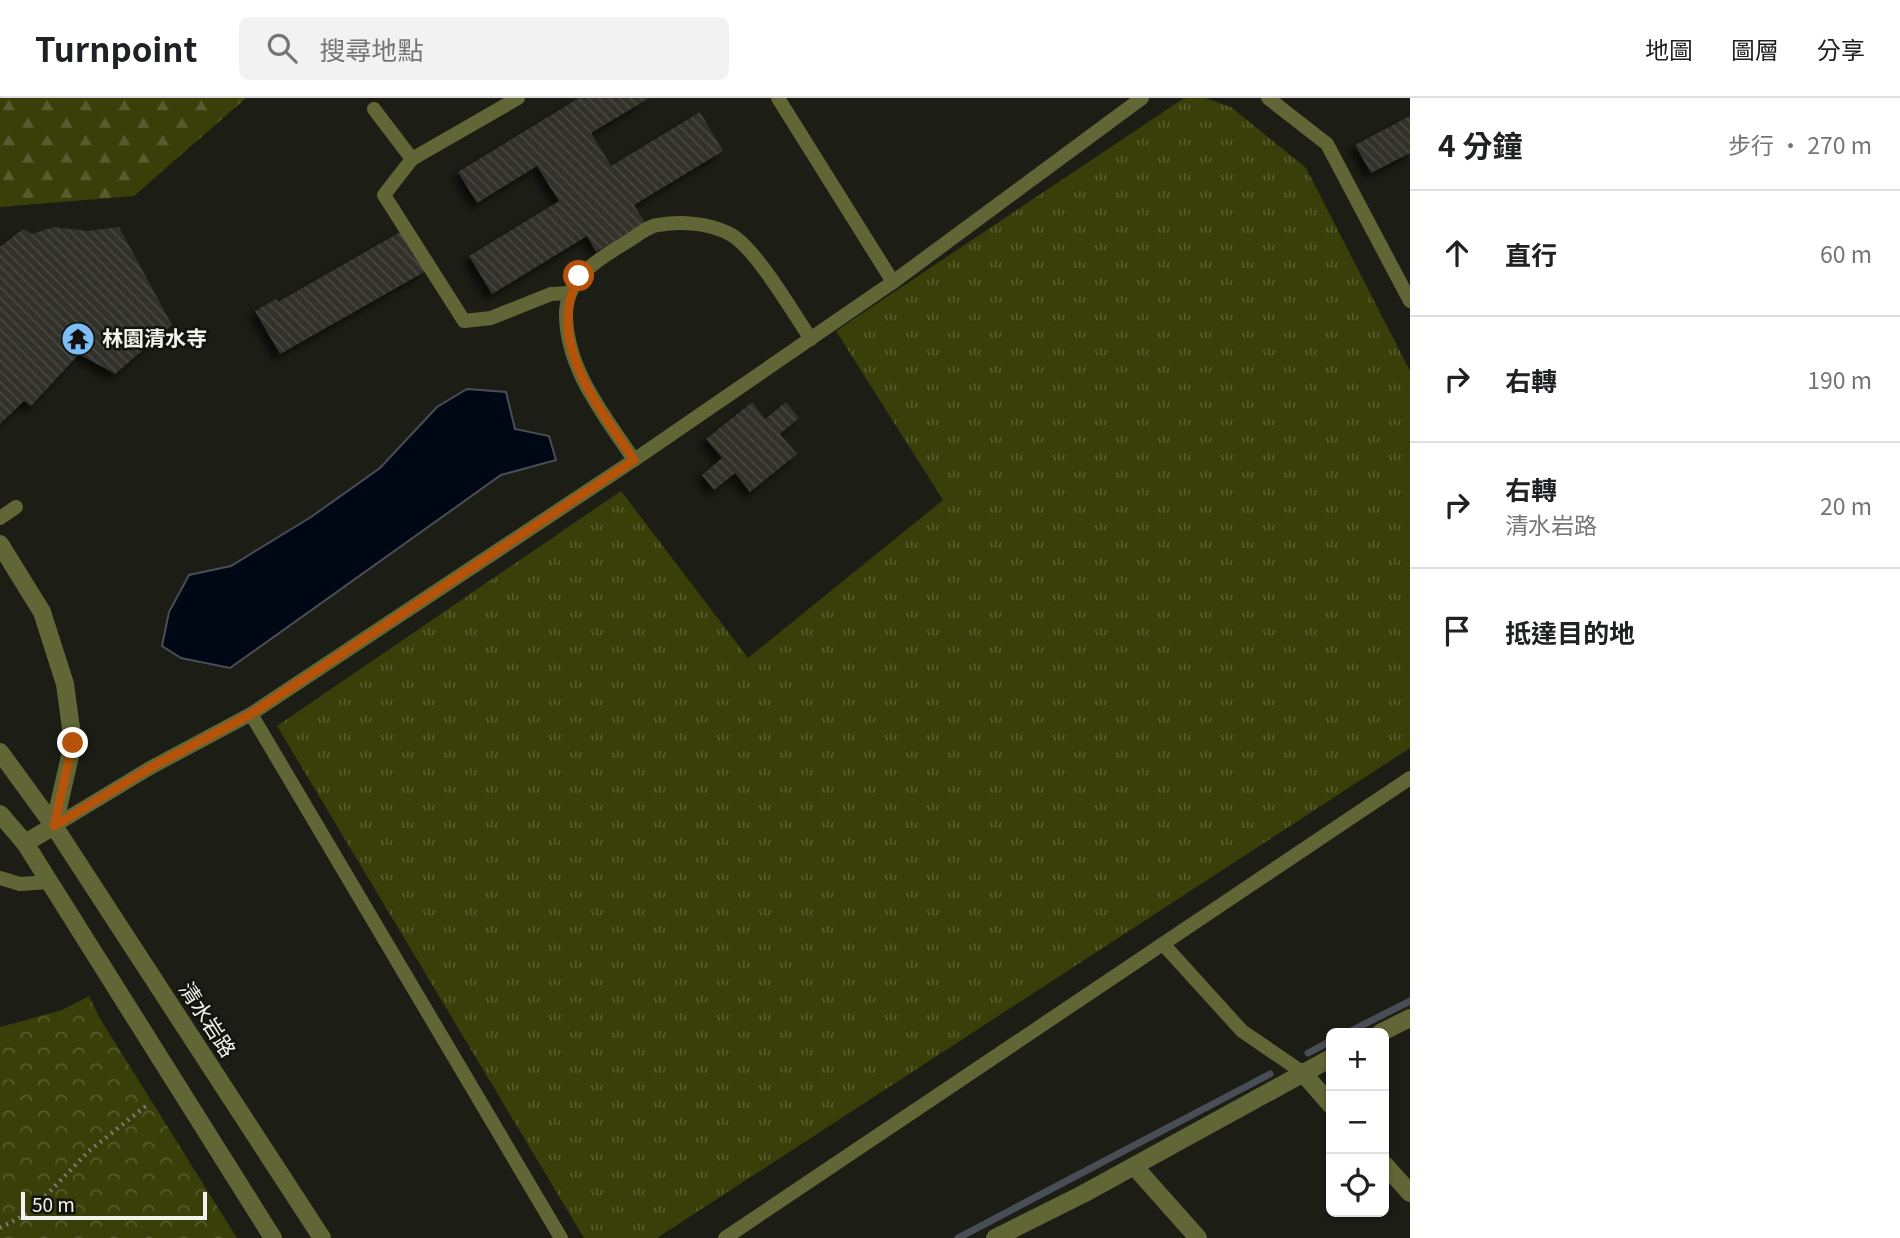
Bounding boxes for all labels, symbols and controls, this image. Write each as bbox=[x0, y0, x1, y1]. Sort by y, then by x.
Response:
search box bbox=[239, 17, 729, 80]
text: Turnpoint bbox=[35, 24, 197, 72]
icon: search bbox=[263, 29, 301, 67]
text: 搜尋地點 bbox=[319, 30, 423, 67]
text: 地圖 bbox=[1645, 31, 1693, 66]
text: 圖層 bbox=[1731, 31, 1779, 66]
text: 分享 bbox=[1817, 31, 1865, 66]
text: 4 分鐘 bbox=[1438, 122, 1523, 166]
text: 步行 · 270 m bbox=[1728, 127, 1872, 161]
icon: ahead bbox=[1438, 234, 1476, 272]
text: 直行 bbox=[1505, 235, 1557, 272]
text: 60 m bbox=[1820, 236, 1872, 270]
route start bbox=[563, 260, 594, 291]
temple icon: 林園清水寺 bbox=[59, 320, 97, 358]
place label: 林園清水寺 bbox=[102, 322, 207, 352]
icon: right bbox=[1438, 360, 1476, 398]
text: 右轉 bbox=[1505, 361, 1557, 398]
text: 190 m bbox=[1807, 362, 1872, 396]
text: 右轉 bbox=[1505, 470, 1557, 507]
icon: right bbox=[1438, 486, 1476, 524]
text: 20 m bbox=[1820, 488, 1872, 522]
text: 清水岩路 bbox=[1505, 507, 1597, 541]
icon: arrive bbox=[1438, 612, 1476, 650]
text: 抵達目的地 bbox=[1505, 613, 1635, 650]
route end bbox=[57, 727, 88, 758]
street label: 清水岩路 bbox=[173, 976, 244, 1062]
map controls bbox=[1326, 1028, 1389, 1217]
button: + bbox=[1326, 1028, 1389, 1091]
button: − bbox=[1326, 1091, 1389, 1154]
button: locate bbox=[1326, 1154, 1389, 1217]
scale bar bbox=[21, 1189, 206, 1221]
text: 50 m bbox=[32, 1190, 75, 1217]

